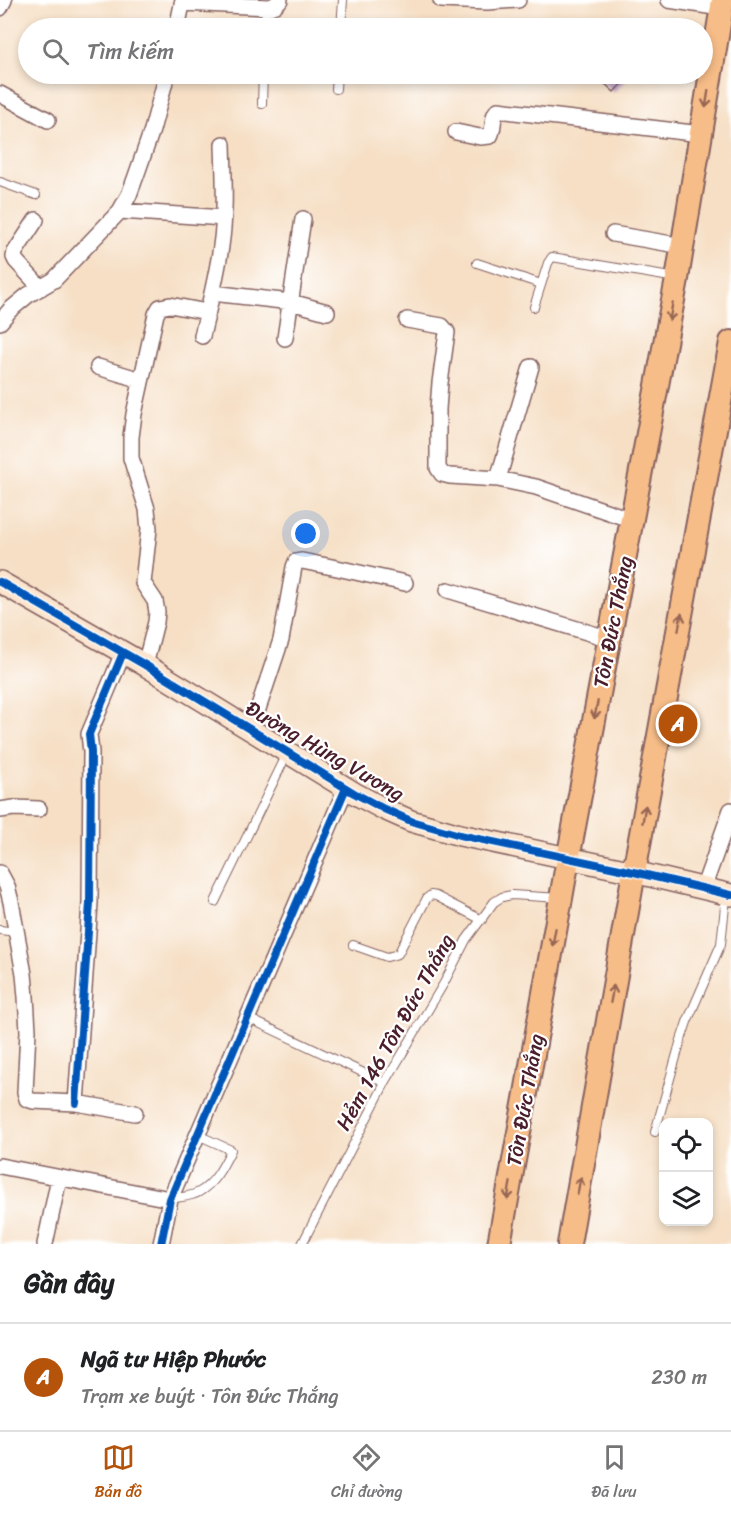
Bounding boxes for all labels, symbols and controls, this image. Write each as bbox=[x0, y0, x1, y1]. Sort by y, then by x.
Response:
search box bbox=[18, 18, 713, 84]
text: Tìm kiếm bbox=[87, 32, 174, 71]
icon: search bbox=[39, 35, 72, 68]
one-way arrow bbox=[701, 89, 712, 109]
one-way arrow bbox=[665, 302, 676, 322]
your location bbox=[291, 519, 320, 548]
street label: Tôn Đức Thắng bbox=[582, 552, 645, 691]
one-way arrow bbox=[674, 613, 685, 633]
street label: Đường Hùng Vương bbox=[238, 690, 412, 812]
one-way arrow bbox=[590, 700, 601, 720]
pin: A bbox=[658, 702, 698, 746]
one-way arrow bbox=[639, 805, 650, 824]
street label: Hẻm 146 Tôn Đức Thắng bbox=[325, 926, 465, 1138]
one-way arrow bbox=[548, 927, 559, 946]
one-way arrow bbox=[607, 985, 618, 1005]
street label: Tôn Đức Thắng bbox=[495, 1030, 555, 1169]
map controls bbox=[659, 1118, 713, 1226]
button: locate bbox=[659, 1118, 713, 1172]
button: layers bbox=[659, 1172, 713, 1226]
one-way arrow bbox=[574, 1177, 585, 1197]
one-way arrow bbox=[503, 1181, 514, 1200]
text: Gần đây bbox=[24, 1260, 114, 1306]
text: Ngã tư Hiệp Phước bbox=[81, 1340, 266, 1379]
text: A bbox=[37, 1360, 50, 1395]
text: 230 m bbox=[651, 1360, 707, 1395]
text: Trạm xe buýt · Tôn Đức Thắng bbox=[81, 1379, 339, 1414]
tab: Bản đồ bbox=[95, 1441, 142, 1506]
tab: Chỉ đường bbox=[331, 1441, 403, 1506]
tab: Đã lưu bbox=[592, 1441, 636, 1506]

